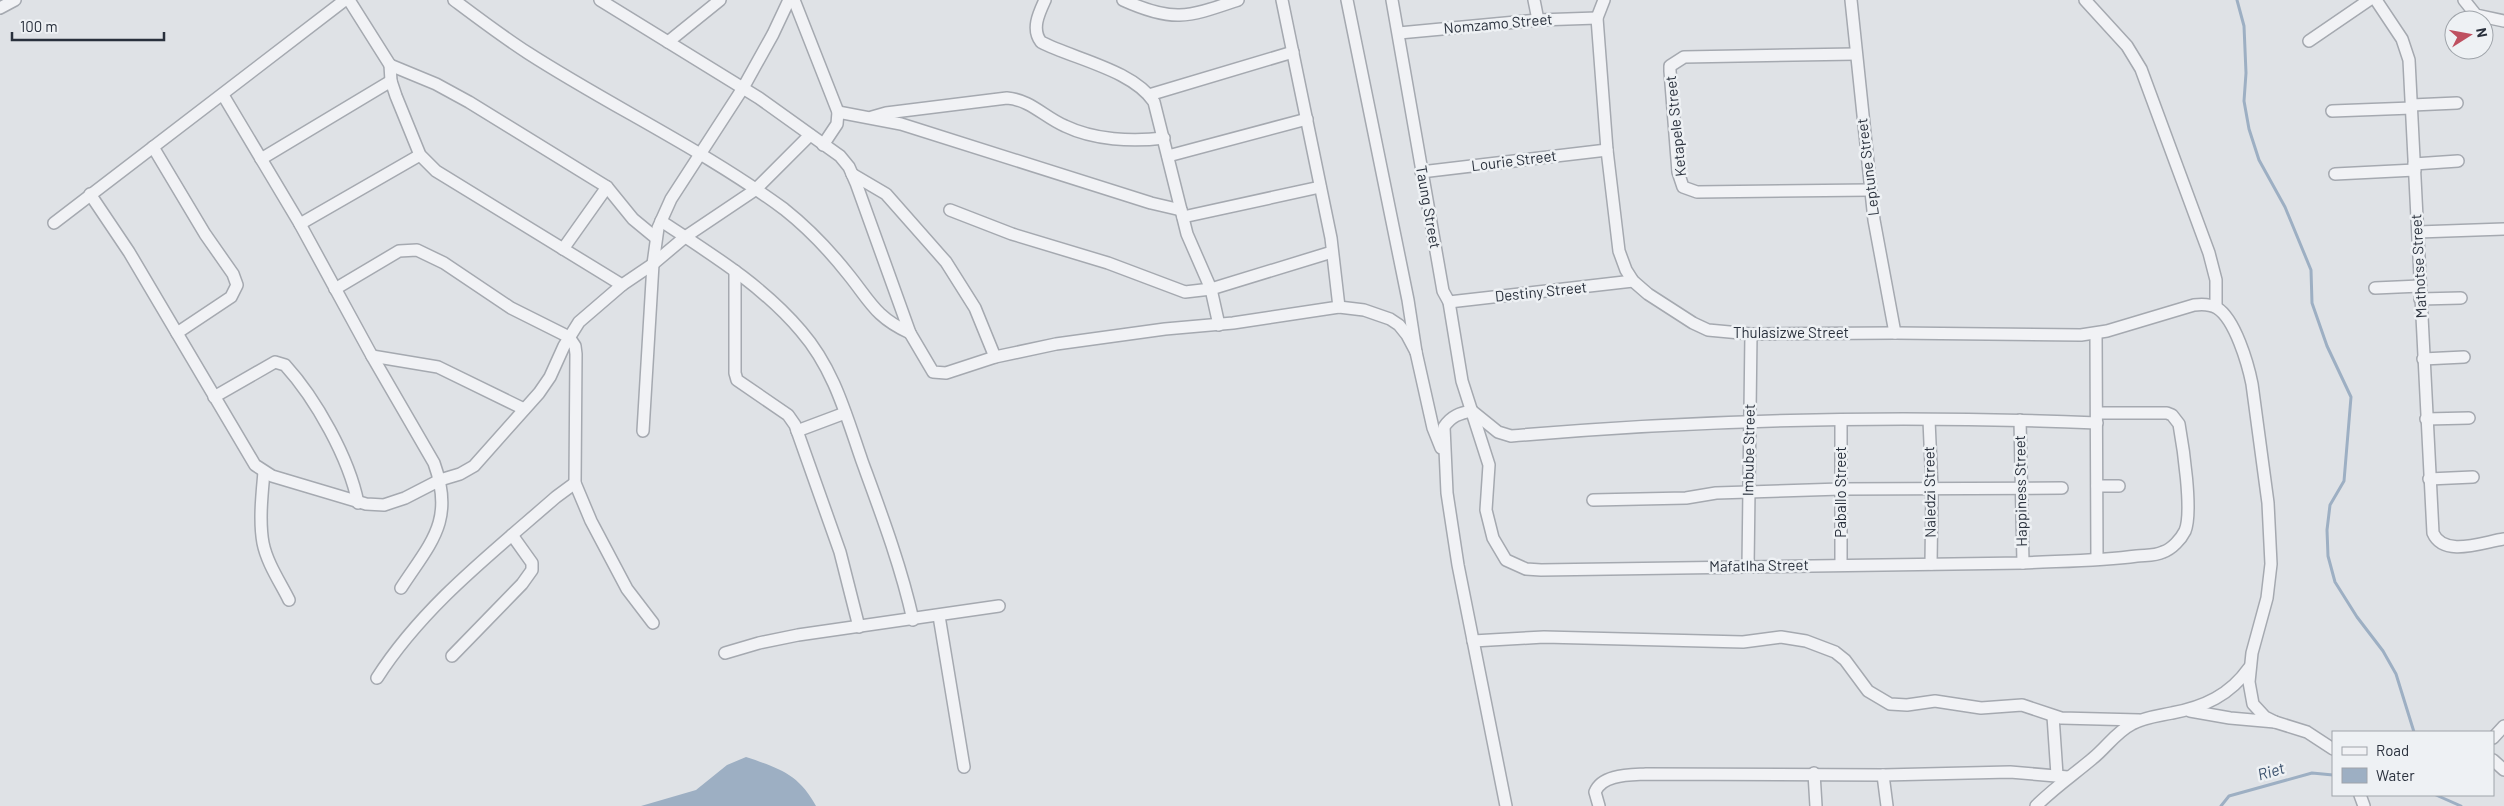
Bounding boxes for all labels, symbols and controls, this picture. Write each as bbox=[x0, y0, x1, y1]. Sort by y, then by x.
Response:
street label: Nomzamo Street bbox=[1443, 9, 1553, 37]
scale bar bbox=[12, 10, 165, 42]
north arrow bbox=[2444, 10, 2494, 60]
text: 100 m bbox=[20, 17, 58, 35]
text: N bbox=[2473, 26, 2491, 39]
street label: Ketapele Street bbox=[1661, 75, 1689, 178]
street label: Leptune Street bbox=[1852, 117, 1882, 217]
street label: Lourie Street bbox=[1470, 146, 1558, 174]
street label: Taung Street bbox=[1413, 164, 1445, 250]
street label: Mathotse Street bbox=[2406, 213, 2430, 319]
street label: Destiny Street bbox=[1494, 277, 1588, 305]
street label: Thulasizwe Street bbox=[1733, 323, 1849, 341]
street label: Imbube Street bbox=[1738, 404, 1758, 496]
street label: Happiness Street bbox=[2010, 435, 2030, 547]
street label: Paballo Street bbox=[1831, 446, 1849, 538]
street label: Naledzi Street bbox=[1919, 446, 1939, 538]
street label: Mafatlha Street bbox=[1709, 555, 1809, 575]
legend bbox=[2332, 731, 2494, 796]
text: Road bbox=[2376, 741, 2409, 759]
water label: Riet bbox=[2255, 758, 2287, 783]
text: Water bbox=[2376, 766, 2415, 784]

